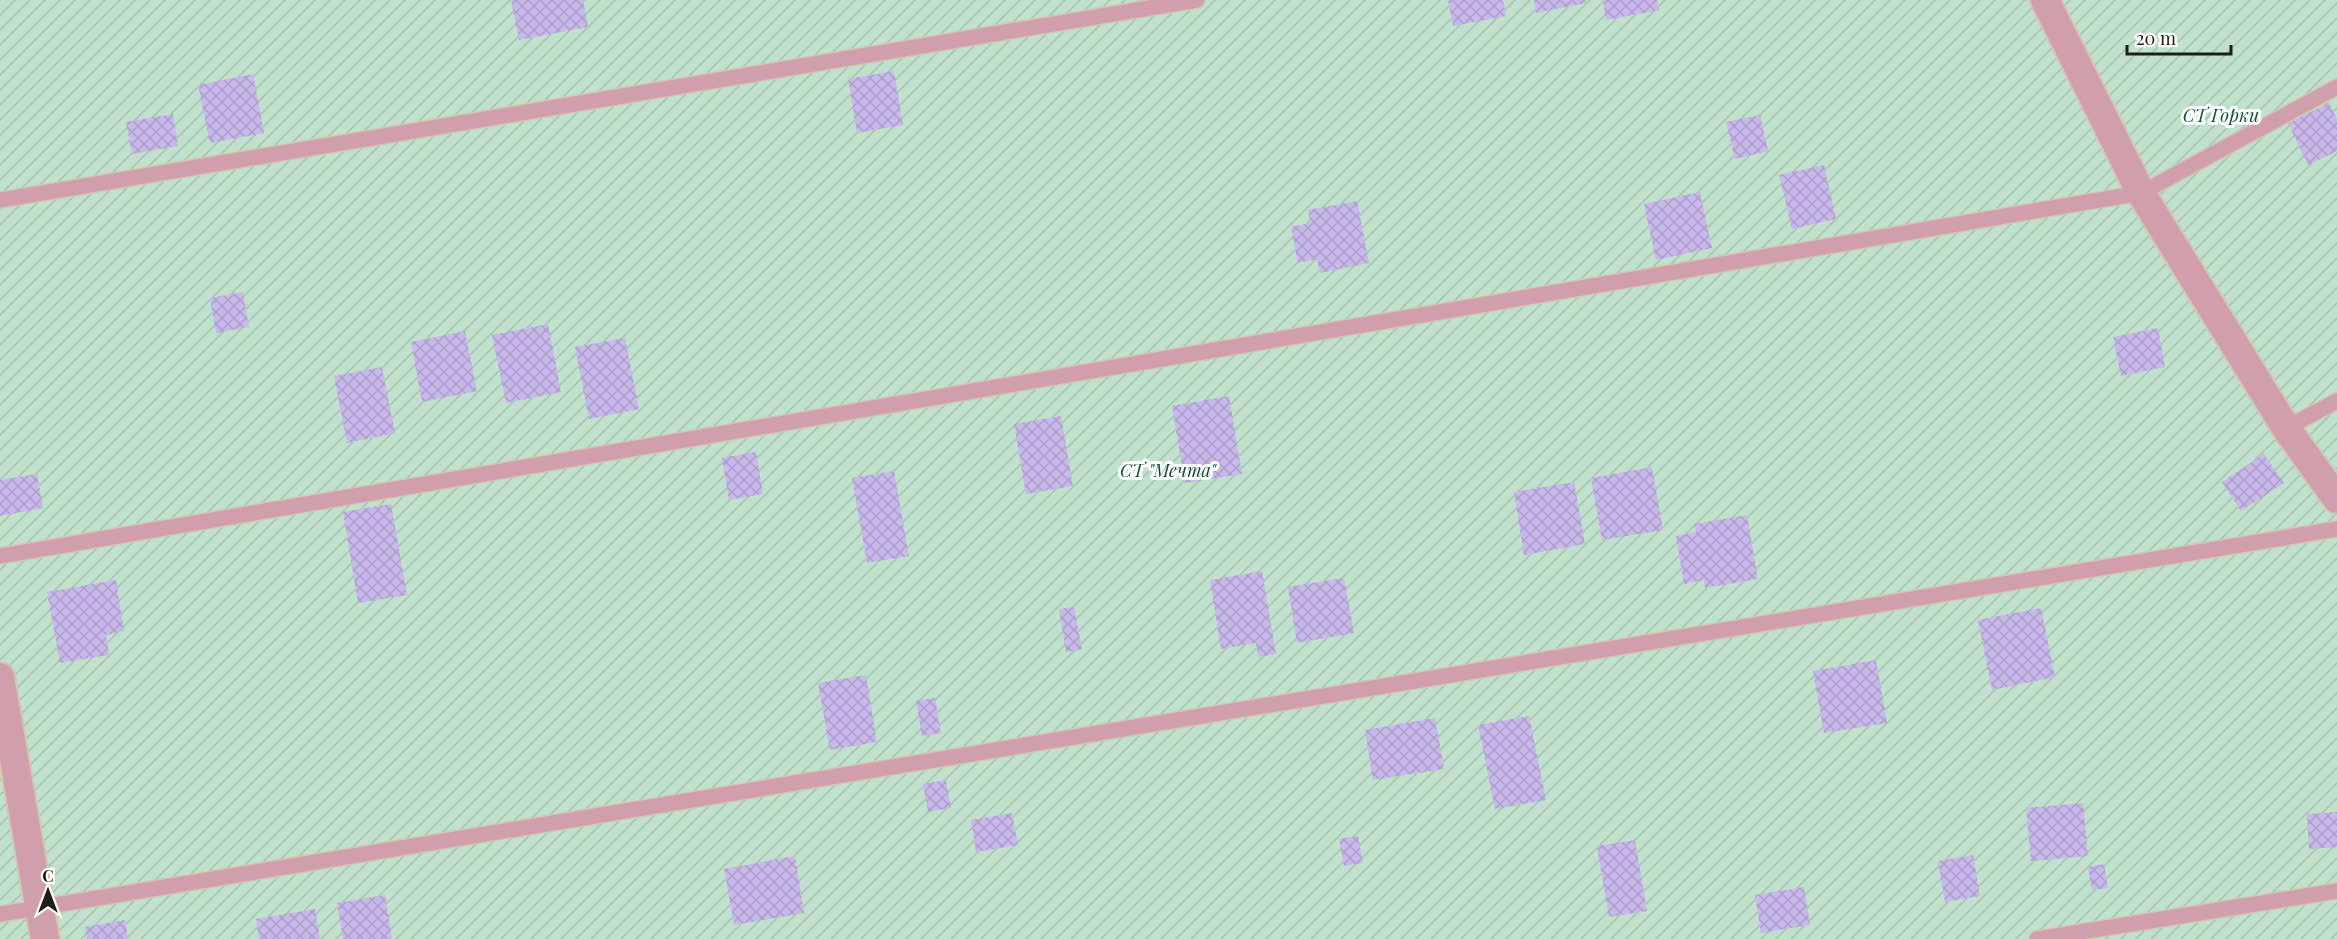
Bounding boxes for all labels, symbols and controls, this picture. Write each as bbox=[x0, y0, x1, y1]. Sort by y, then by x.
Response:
scale bar bbox=[2127, 18, 2230, 56]
text: 20 m bbox=[2136, 26, 2176, 50]
park label: СТ Горки bbox=[2183, 103, 2259, 127]
park label: СТ "Мечта" bbox=[1120, 458, 1218, 482]
north arrow bbox=[18, 861, 78, 921]
text: С bbox=[42, 865, 54, 886]

